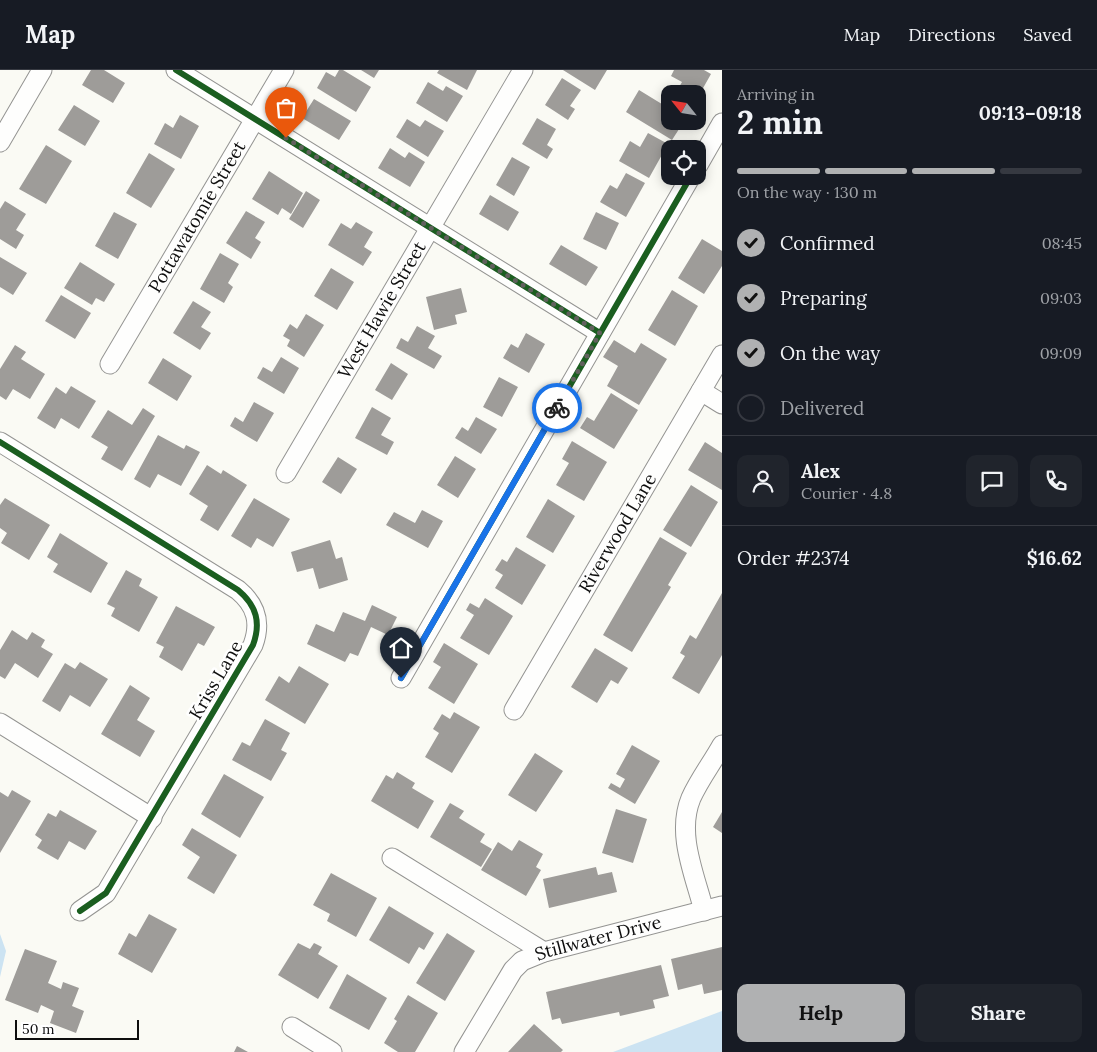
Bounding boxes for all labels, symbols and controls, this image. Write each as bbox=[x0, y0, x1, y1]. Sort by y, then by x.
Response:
text: Map bbox=[25, 19, 75, 50]
text: Map bbox=[844, 23, 880, 46]
text: Directions bbox=[908, 23, 995, 46]
text: Saved bbox=[1023, 23, 1072, 46]
text: Arriving in bbox=[737, 84, 815, 104]
north arrow bbox=[661, 85, 706, 130]
map controls bbox=[661, 85, 706, 185]
pin bbox=[265, 87, 307, 138]
icon: bag bbox=[272, 94, 300, 122]
text: 09:13–09:18 bbox=[979, 101, 1082, 125]
text: 2 min bbox=[737, 102, 823, 143]
street label: Pottawatomie Street bbox=[143, 137, 250, 296]
button: locate bbox=[661, 140, 706, 185]
text: On the way · 130 m bbox=[737, 182, 877, 202]
icon: check bbox=[737, 229, 765, 257]
text: Confirmed bbox=[780, 231, 875, 255]
text: 08:45 bbox=[1042, 233, 1082, 253]
street label: West Hawie Street bbox=[332, 237, 431, 382]
icon: check bbox=[737, 284, 765, 312]
text: Preparing bbox=[780, 286, 867, 310]
text: 09:03 bbox=[1040, 288, 1082, 308]
icon: check bbox=[737, 339, 765, 367]
text: On the way bbox=[780, 341, 880, 365]
text: 09:09 bbox=[1040, 343, 1082, 363]
courier bbox=[532, 383, 582, 433]
icon: bike bbox=[543, 394, 571, 422]
text: Delivered bbox=[780, 396, 864, 420]
button: person bbox=[737, 455, 789, 507]
button: chat bbox=[966, 455, 1018, 507]
button: phone bbox=[1030, 455, 1082, 507]
text: Alex bbox=[801, 459, 840, 483]
street label: Riverwood Lane bbox=[573, 469, 661, 597]
text: Courier · 4.8 bbox=[801, 483, 892, 503]
text: Order #2374 bbox=[737, 546, 850, 570]
text: $16.62 bbox=[1027, 546, 1082, 570]
pin bbox=[380, 627, 422, 678]
icon: home bbox=[387, 634, 415, 662]
street label: Kriss Lane bbox=[184, 636, 247, 723]
street label: Stillwater Drive bbox=[531, 910, 664, 966]
button: Help bbox=[737, 984, 905, 1042]
button: Share bbox=[915, 984, 1082, 1042]
scale bar bbox=[15, 1017, 139, 1040]
text: 50 m bbox=[22, 1020, 55, 1038]

